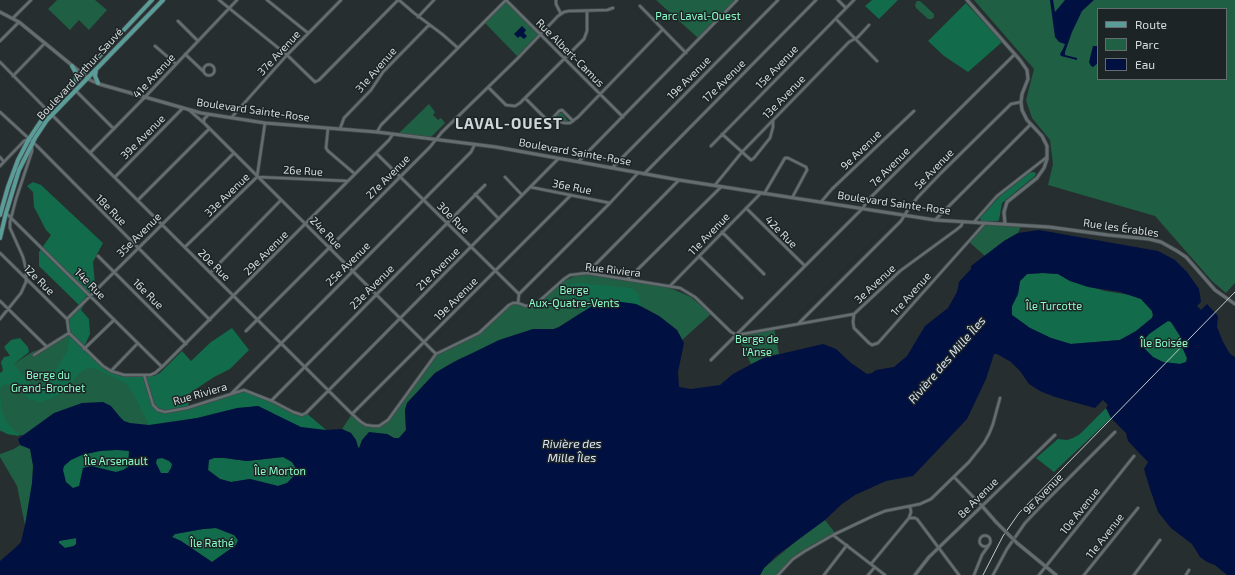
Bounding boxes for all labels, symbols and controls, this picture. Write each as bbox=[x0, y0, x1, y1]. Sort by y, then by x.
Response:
legend bbox=[1097, 8, 1227, 80]
park label: Parc Laval-Ouest bbox=[655, 9, 741, 23]
street label: Rue Albert-Camus bbox=[533, 16, 607, 90]
text: Route bbox=[1135, 17, 1167, 31]
street label: Boulevard Arthur-Sauvé bbox=[34, 26, 126, 122]
street label: 37e Avenue bbox=[255, 28, 303, 78]
text: Parc bbox=[1135, 37, 1159, 51]
street label: 15e Avenue bbox=[753, 42, 801, 92]
street label: 31e Avenue bbox=[353, 45, 399, 95]
street label: 41e Avenue bbox=[130, 51, 178, 101]
street label: 19e Avenue bbox=[665, 54, 713, 102]
street label: 17e Avenue bbox=[700, 57, 748, 105]
text: Eau bbox=[1135, 57, 1155, 71]
street label: 13e Avenue bbox=[760, 72, 808, 122]
street label: Boulevard Sainte-Rose bbox=[196, 96, 310, 124]
street label: 39e Avenue bbox=[118, 112, 168, 162]
district label: LAVAL-OUEST bbox=[455, 115, 563, 133]
street label: 9e Avenue bbox=[838, 127, 884, 173]
street label: Boulevard Sainte-Rose bbox=[518, 136, 632, 168]
street label: 7e Avenue bbox=[867, 144, 913, 190]
street label: 5e Avenue bbox=[911, 146, 957, 192]
street label: 27e Avenue bbox=[363, 152, 413, 202]
street label: 26e Rue bbox=[283, 163, 323, 179]
street label: 33e Avenue bbox=[202, 170, 252, 220]
street label: 36e Rue bbox=[551, 177, 593, 197]
street label: Boulevard Sainte-Rose bbox=[837, 189, 951, 217]
street label: 18e Rue bbox=[93, 192, 129, 228]
street label: 30e Rue bbox=[434, 199, 472, 237]
street label: 35e Avenue bbox=[114, 210, 164, 260]
street label: 11e Avenue bbox=[686, 210, 732, 258]
street label: 42e Rue bbox=[762, 213, 800, 251]
street label: 24e Rue bbox=[307, 214, 345, 252]
street label: Rue les Érables bbox=[1082, 216, 1160, 240]
street label: 29e Avenue bbox=[241, 228, 291, 278]
street label: 25e Avenue bbox=[323, 239, 373, 289]
street label: 21e Avenue bbox=[414, 245, 462, 293]
street label: 20e Rue bbox=[195, 246, 233, 284]
street label: Rue Riviera bbox=[584, 260, 642, 280]
street label: 12e Rue bbox=[21, 262, 57, 298]
street label: 23e Avenue bbox=[347, 262, 397, 312]
street label: 3e Avenue bbox=[852, 262, 898, 306]
street label: 14e Rue bbox=[72, 266, 108, 302]
street label: 1re Avenue bbox=[888, 270, 934, 318]
street label: 19e Avenue bbox=[432, 275, 480, 323]
street label: 16e Rue bbox=[130, 276, 166, 312]
park label: Berge Aux-Quatre-Vents bbox=[529, 283, 619, 309]
park label: Île Turcotte bbox=[1026, 299, 1082, 313]
water label: Rivière des Mille Îles bbox=[905, 313, 989, 407]
park label: Berge de l'Anse bbox=[735, 332, 779, 358]
park label: Île Boisée bbox=[1140, 336, 1188, 350]
park label: Berge du Grand-Brochet bbox=[11, 368, 85, 394]
street label: Rue Riviera bbox=[171, 380, 229, 408]
water label: Rivière des Mille Îles bbox=[542, 437, 602, 465]
park label: Île Arsenault bbox=[84, 454, 148, 468]
park label: Île Morton bbox=[254, 464, 306, 478]
street label: 9e Avenue bbox=[1020, 471, 1066, 517]
street label: 8e Avenue bbox=[955, 475, 1001, 521]
street label: 10e Avenue bbox=[1057, 485, 1103, 537]
street label: 11e Avenue bbox=[1083, 511, 1127, 561]
park label: Île Rathé bbox=[190, 536, 234, 550]

